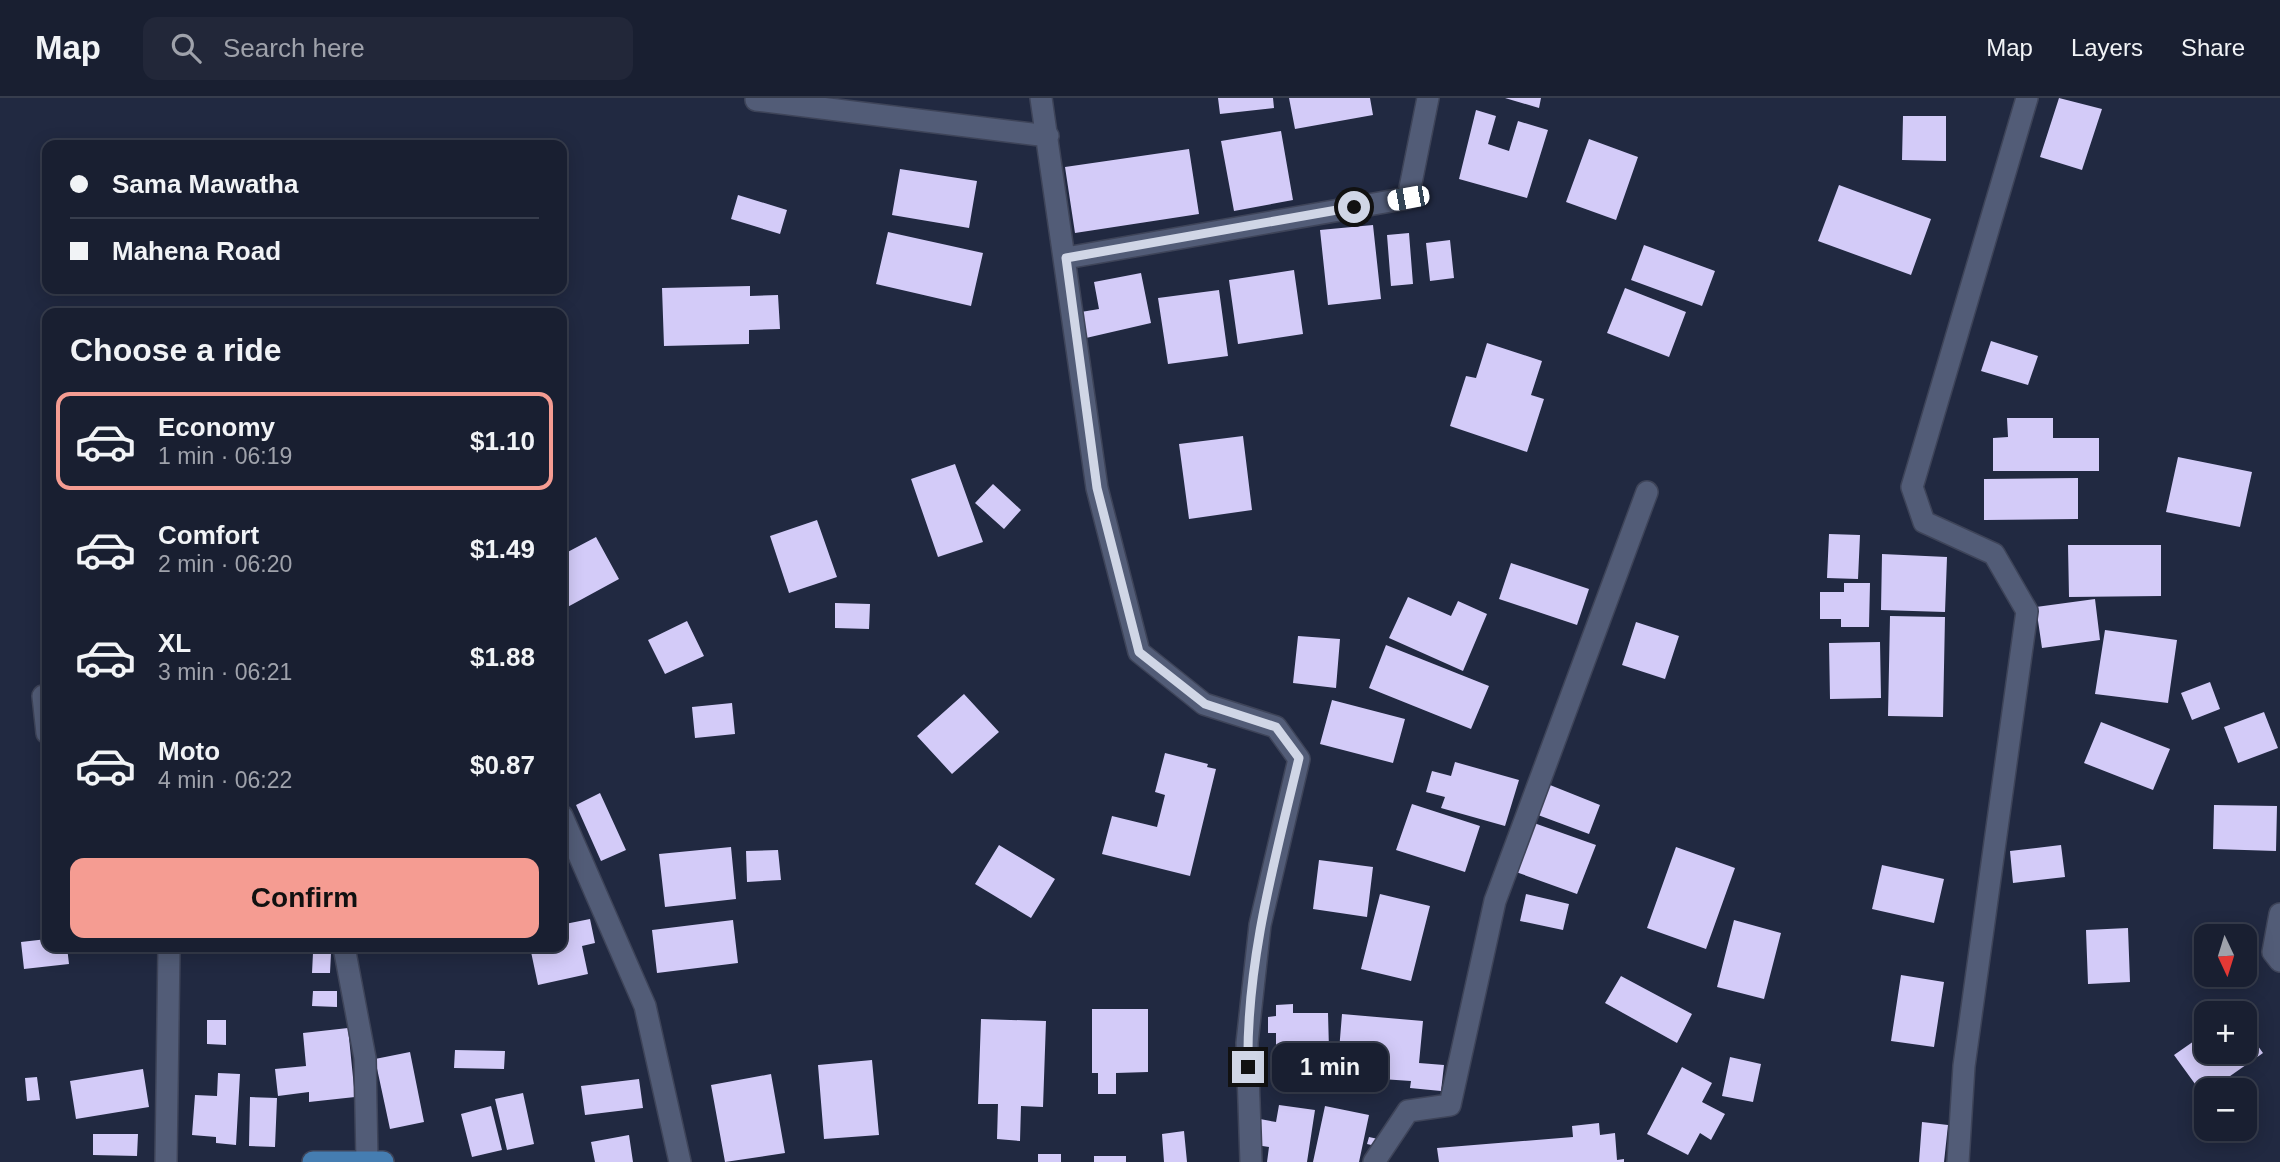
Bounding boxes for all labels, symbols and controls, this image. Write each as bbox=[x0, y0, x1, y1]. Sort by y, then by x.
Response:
search box bbox=[143, 17, 633, 80]
text: Map bbox=[35, 29, 101, 66]
icon: search bbox=[167, 29, 205, 67]
text: Search here bbox=[223, 33, 365, 63]
text: Map bbox=[1986, 34, 2033, 61]
text: Layers bbox=[2071, 34, 2143, 61]
text: Share bbox=[2181, 34, 2245, 61]
text: Sama Mawatha bbox=[112, 169, 298, 199]
car bbox=[1386, 184, 1431, 212]
route start bbox=[1338, 191, 1370, 223]
text: Mahena Road bbox=[112, 236, 281, 266]
text: Choose a ride bbox=[70, 332, 282, 368]
icon: car bbox=[74, 410, 137, 473]
text: Economy bbox=[158, 412, 275, 442]
text: $1.10 bbox=[470, 426, 535, 456]
text: 1 min · 06:19 bbox=[158, 443, 292, 469]
icon: car bbox=[74, 518, 137, 581]
text: Comfort bbox=[158, 520, 259, 550]
text: $1.49 bbox=[470, 534, 535, 564]
text: 2 min · 06:20 bbox=[158, 551, 292, 577]
icon: car bbox=[74, 626, 137, 689]
text: XL bbox=[158, 628, 191, 658]
text: $1.88 bbox=[470, 642, 535, 672]
text: 3 min · 06:21 bbox=[158, 659, 292, 685]
icon: car bbox=[74, 734, 137, 797]
text: Moto bbox=[158, 736, 220, 766]
text: $0.87 bbox=[470, 750, 535, 780]
text: 4 min · 06:22 bbox=[158, 767, 292, 793]
button: Confirm bbox=[70, 858, 539, 938]
north arrow bbox=[2194, 924, 2258, 987]
map controls bbox=[2194, 924, 2257, 1141]
button: + bbox=[2194, 1001, 2257, 1064]
callout: 1 min bbox=[1272, 1042, 1388, 1091]
route end bbox=[1232, 1051, 1264, 1083]
text: 1 min bbox=[1300, 1054, 1360, 1080]
button: − bbox=[2194, 1078, 2257, 1141]

